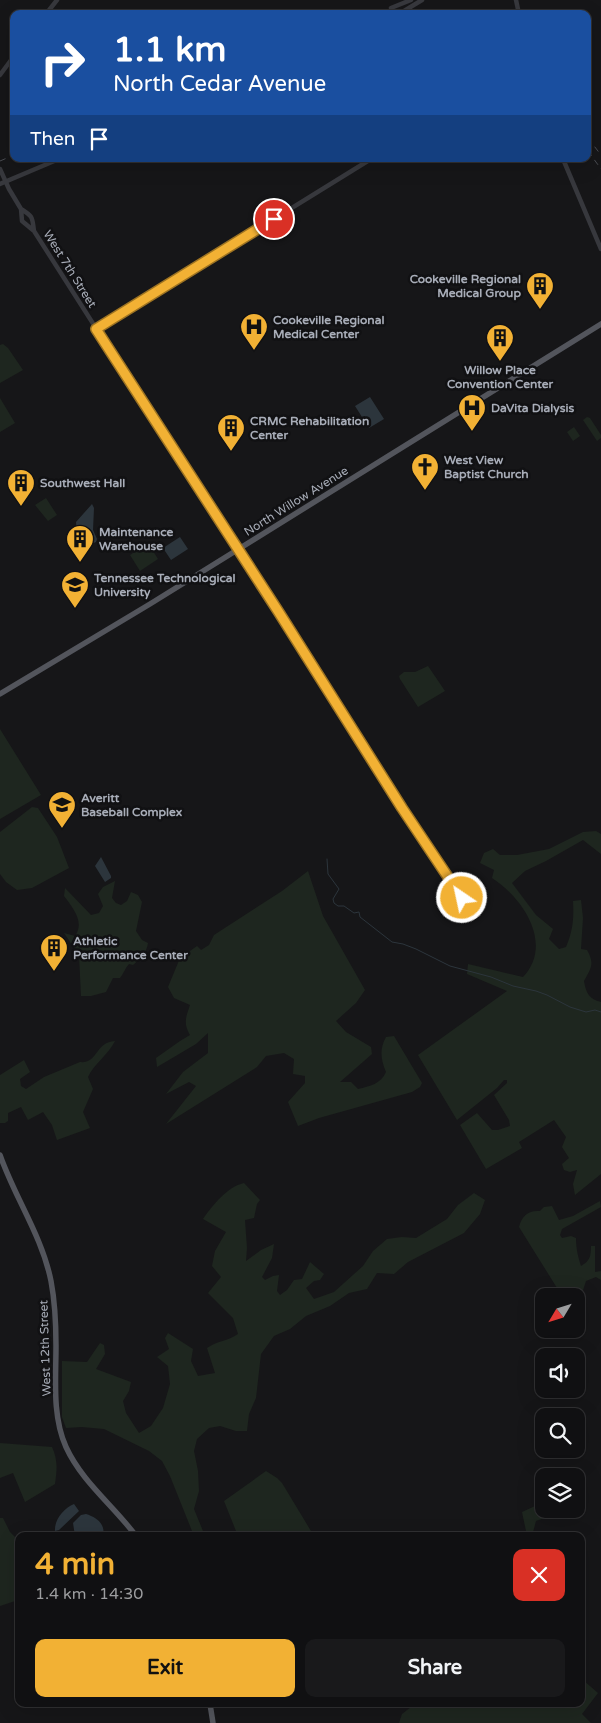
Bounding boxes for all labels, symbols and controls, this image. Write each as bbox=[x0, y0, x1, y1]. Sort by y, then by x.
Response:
text: 1.1 km bbox=[113, 29, 226, 71]
icon: right bbox=[30, 30, 95, 95]
text: North Cedar Avenue bbox=[113, 71, 326, 97]
icon: arrive bbox=[85, 125, 113, 153]
text: Then bbox=[30, 128, 75, 150]
pin bbox=[253, 198, 295, 240]
icon: arrive bbox=[260, 205, 288, 233]
street label: West 7th Street bbox=[41, 228, 100, 311]
building icon: Cookeville Regional Medical Group bbox=[525, 271, 555, 310]
place label: Cookeville Regional Medical Group bbox=[410, 272, 521, 301]
hospital icon: Cookeville Regional Medical Center bbox=[239, 312, 269, 351]
place label: Cookeville Regional Medical Center bbox=[273, 313, 384, 341]
building icon: Willow Place Convention Center bbox=[485, 323, 515, 362]
place label: Willow Place Convention Center bbox=[447, 363, 553, 391]
hospital icon: DaVita Dialysis bbox=[457, 393, 487, 432]
place label: DaVita Dialysis bbox=[491, 401, 574, 416]
building icon: CRMC Rehabilitation Center bbox=[216, 413, 246, 452]
place label: CRMC Rehabilitation Center bbox=[250, 414, 369, 442]
church icon: West View Baptist Church bbox=[410, 452, 440, 491]
place label: West View Baptist Church bbox=[444, 453, 529, 482]
street label: North Willow Avenue bbox=[241, 463, 351, 539]
building icon: Southwest Hall bbox=[6, 468, 36, 507]
place label: Southwest Hall bbox=[40, 476, 125, 490]
building icon: Maintenance Warehouse bbox=[65, 524, 95, 563]
place label: Maintenance Warehouse bbox=[99, 525, 173, 553]
school or university icon: Tennessee Technological University bbox=[60, 570, 90, 609]
place label: Tennessee Technological University bbox=[93, 571, 236, 600]
school or university icon: Averitt Baseball Complex bbox=[47, 790, 77, 829]
place label: Averitt Baseball Complex bbox=[81, 791, 183, 820]
position arrow bbox=[435, 871, 487, 923]
building icon: Athletic Performance Center bbox=[39, 933, 69, 972]
place label: Athletic Performance Center bbox=[73, 934, 188, 962]
north arrow bbox=[535, 1288, 585, 1338]
map controls bbox=[535, 1288, 585, 1518]
street label: West 12th Street bbox=[36, 1299, 54, 1396]
button: sound bbox=[535, 1348, 585, 1398]
button: search bbox=[535, 1408, 585, 1458]
button: layers bbox=[535, 1468, 585, 1518]
text: 4 min bbox=[35, 1546, 115, 1583]
button: close bbox=[513, 1549, 565, 1601]
text: 1.4 km · 14:30 bbox=[35, 1584, 143, 1604]
button: Exit bbox=[35, 1639, 295, 1697]
button: Share bbox=[305, 1639, 565, 1697]

